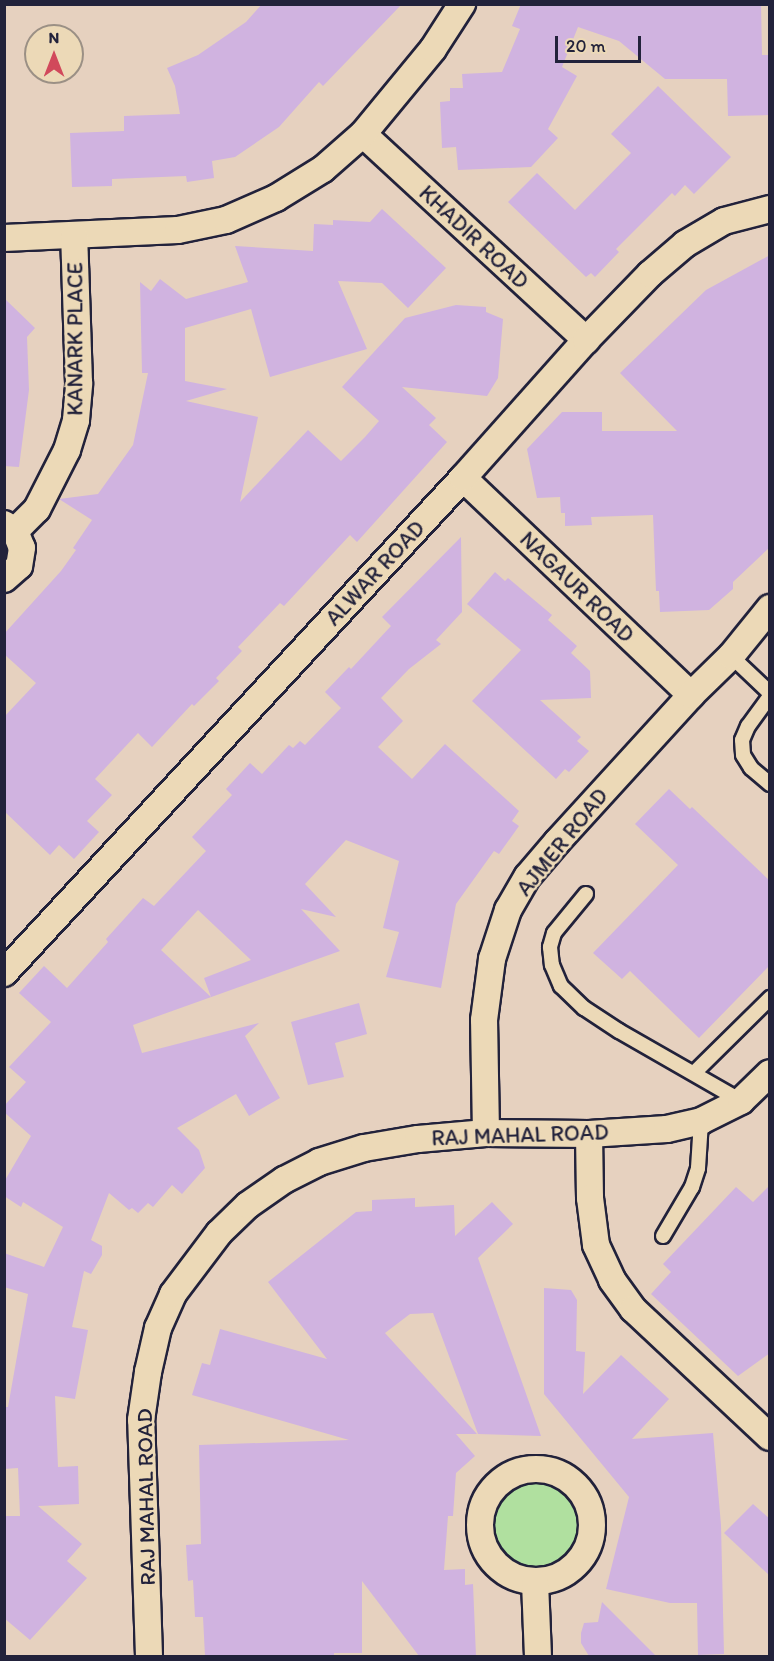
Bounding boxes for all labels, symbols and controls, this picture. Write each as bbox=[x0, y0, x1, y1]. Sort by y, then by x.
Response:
north arrow bbox=[24, 24, 84, 84]
scale bar bbox=[558, 24, 644, 62]
text: N bbox=[49, 28, 59, 47]
text: 20 m bbox=[566, 35, 606, 57]
street label: KHADIR ROAD bbox=[414, 180, 534, 294]
street label: KANARK PLACE bbox=[62, 262, 88, 416]
street label: ALWAR ROAD bbox=[320, 515, 430, 631]
street label: NAGAUR ROAD bbox=[514, 526, 640, 648]
street label: AJMER ROAD bbox=[511, 783, 613, 901]
street label: RAJ MAHAL ROAD bbox=[431, 1119, 609, 1151]
street label: RAJ MAHAL ROAD bbox=[131, 1409, 161, 1585]

